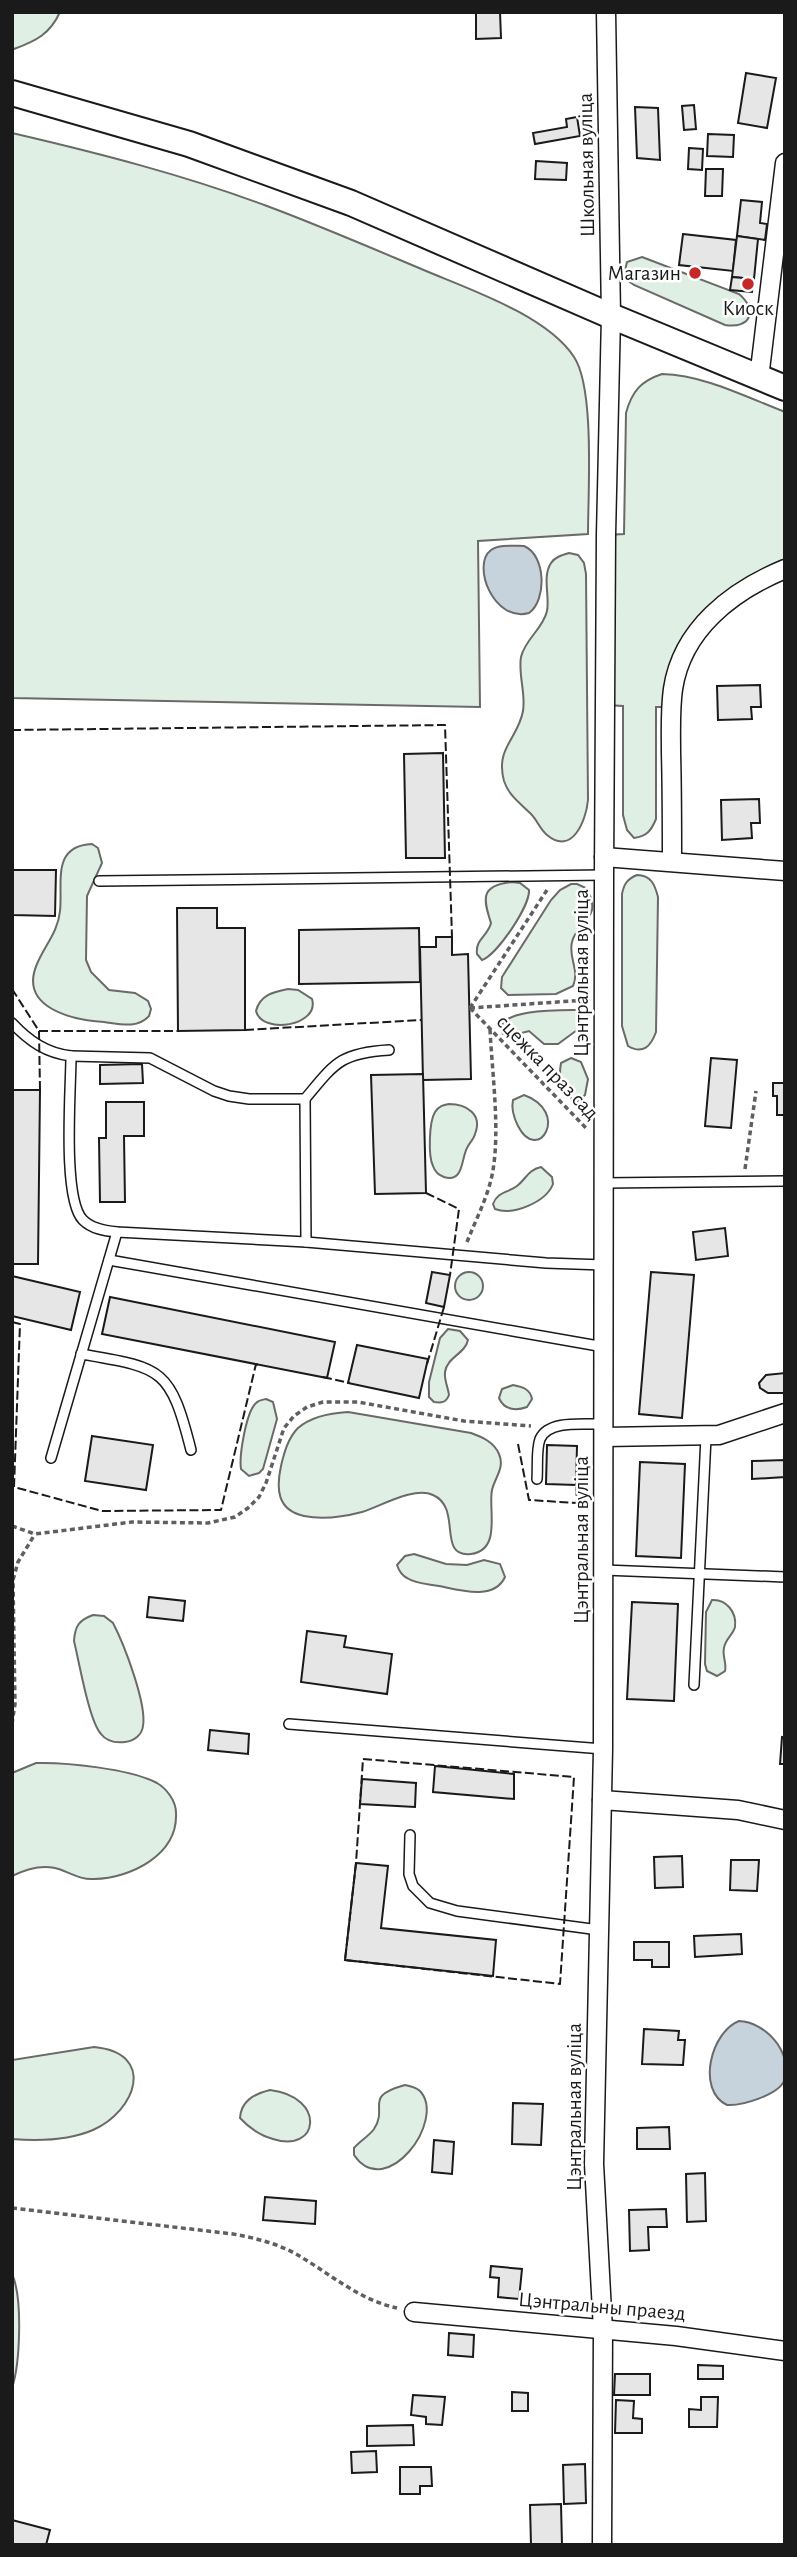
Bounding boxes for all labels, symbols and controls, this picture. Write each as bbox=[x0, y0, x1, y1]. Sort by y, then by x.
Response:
street label: Школьная вуліца bbox=[575, 92, 598, 237]
place label: Магазин bbox=[607, 263, 681, 284]
marker: Магазин bbox=[687, 265, 703, 281]
marker: Киоск bbox=[740, 276, 756, 292]
place label: Киоск bbox=[722, 298, 774, 319]
street label: Цэнтральная вуліца bbox=[571, 889, 592, 1057]
street label: сцежка праз сад bbox=[493, 1011, 603, 1124]
street label: Цэнтральная вуліца bbox=[571, 1456, 592, 1624]
street label: Цэнтральная вуліца bbox=[564, 2023, 585, 2191]
street label: Цэнтральны праезд bbox=[517, 2289, 686, 2324]

